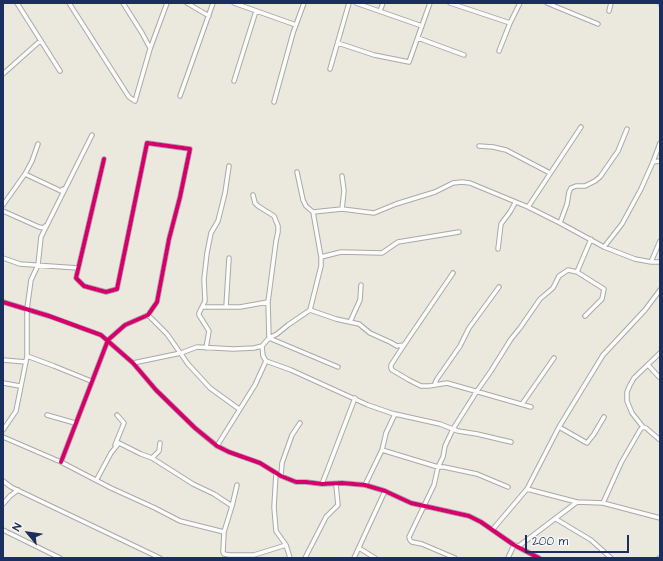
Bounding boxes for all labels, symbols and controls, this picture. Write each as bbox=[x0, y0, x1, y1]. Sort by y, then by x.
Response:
north arrow bbox=[8, 513, 48, 553]
text: N bbox=[9, 520, 25, 534]
scale bar bbox=[527, 527, 631, 553]
text: 200 m bbox=[532, 533, 568, 550]

